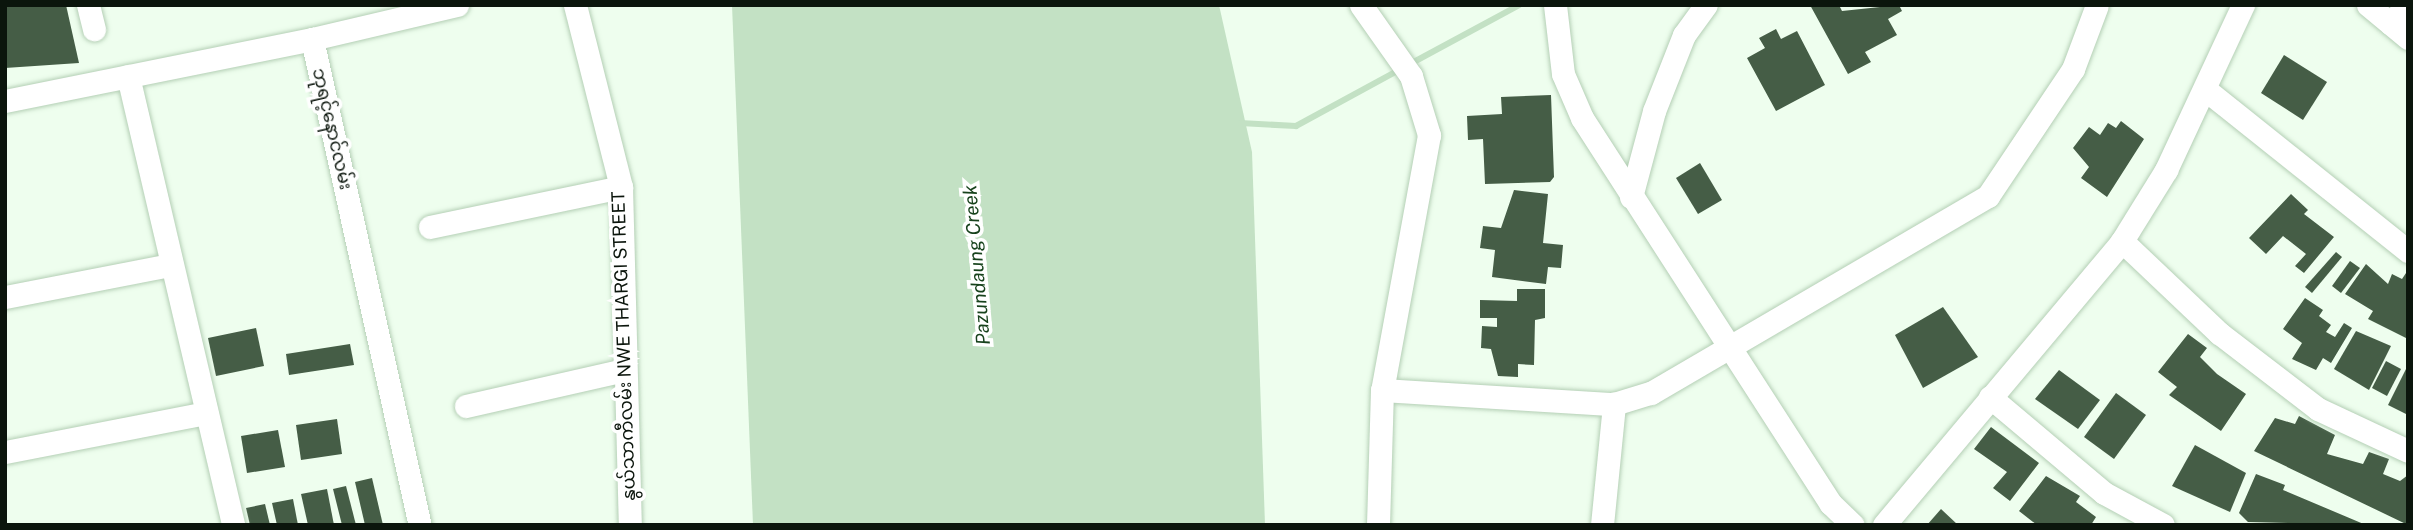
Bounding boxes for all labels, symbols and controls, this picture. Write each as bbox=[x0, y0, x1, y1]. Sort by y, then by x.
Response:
street label: ဘုရင့်နောင်လမ်း bbox=[307, 66, 357, 192]
water label: Pazundaung Creek bbox=[959, 184, 995, 346]
street label: နွယ်သာကီလမ်း NWE THARGI STREET bbox=[608, 191, 640, 501]

